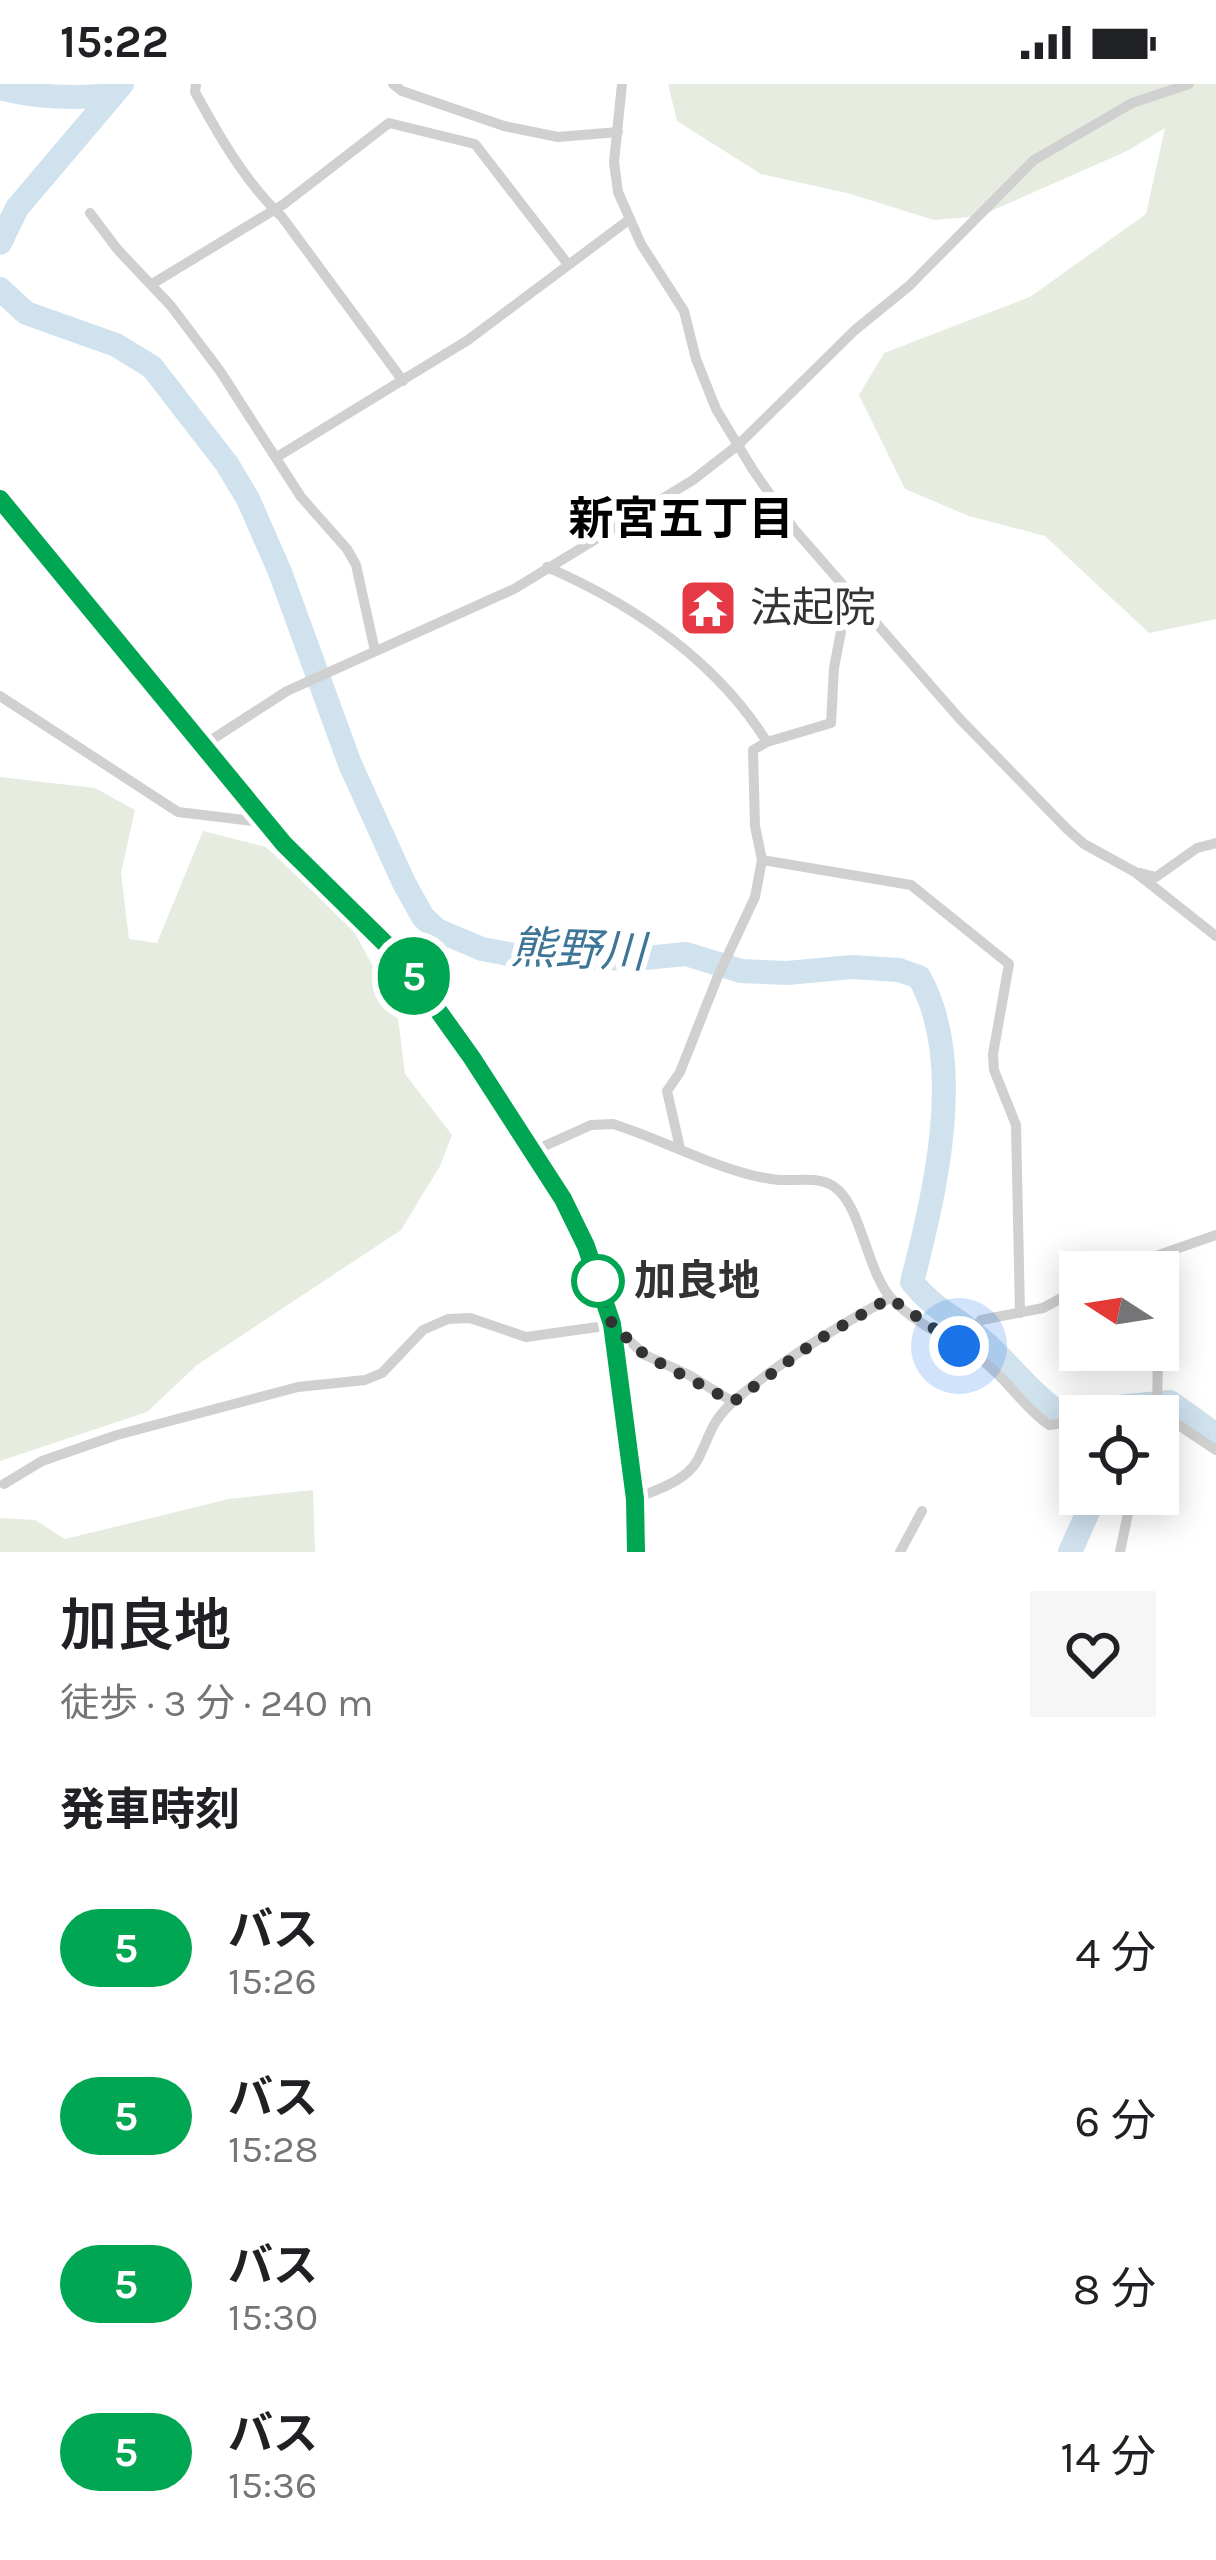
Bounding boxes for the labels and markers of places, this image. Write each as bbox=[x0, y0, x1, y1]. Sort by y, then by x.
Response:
temple icon: 法起院 bbox=[677, 577, 739, 639]
place label: 法起院 bbox=[750, 583, 876, 633]
marker: 加良地 bbox=[573, 1256, 623, 1306]
place label: 加良地 bbox=[634, 1256, 760, 1306]

